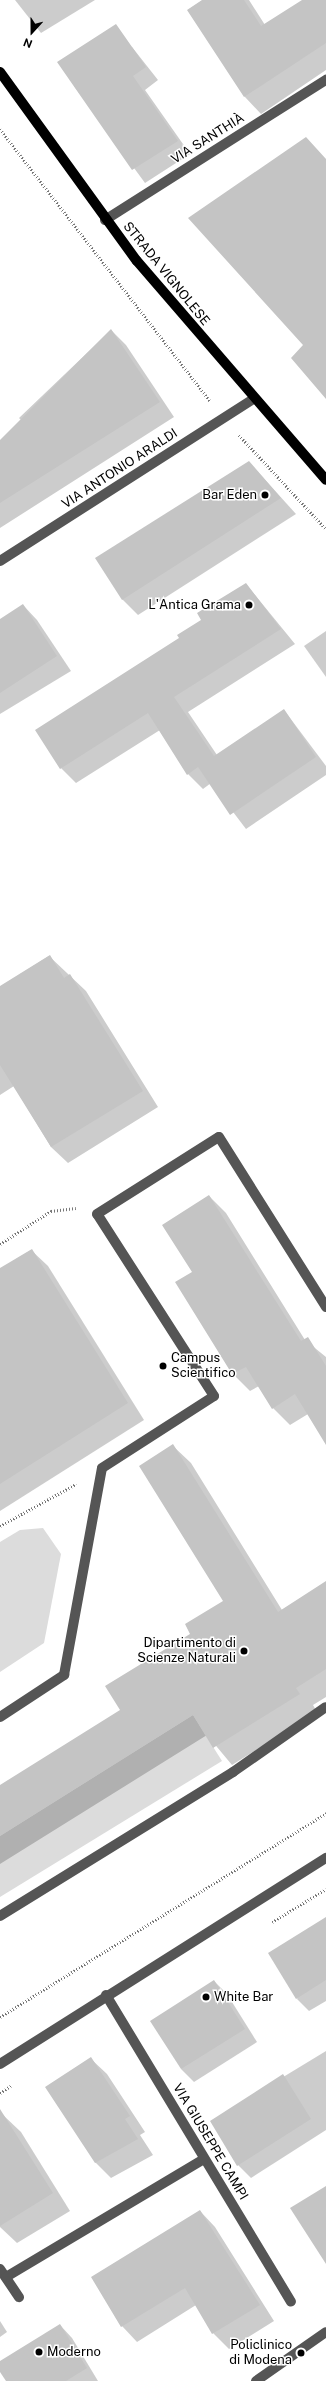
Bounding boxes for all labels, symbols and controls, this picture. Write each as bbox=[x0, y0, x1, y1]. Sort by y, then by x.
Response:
north arrow bbox=[12, 12, 52, 52]
text: N bbox=[22, 36, 34, 50]
street label: VIA SANTHIÀ bbox=[169, 110, 247, 168]
street label: STRADA VIGNOLESE bbox=[119, 219, 213, 329]
street label: VIA ANTONIO ARALDI bbox=[59, 426, 181, 512]
place label: Bar Eden bbox=[202, 487, 257, 503]
marker: Bar Eden bbox=[260, 490, 270, 500]
place label: L'Antica Grama bbox=[148, 597, 241, 613]
marker: L'Antica Grama bbox=[244, 600, 254, 610]
place label: Campus Scientifico bbox=[171, 1351, 236, 1382]
marker: Campus Scientifico bbox=[158, 1361, 168, 1371]
place label: Dipartimento di Scienze Naturali bbox=[137, 1636, 236, 1667]
marker: Dipartimento di Scienze Naturali bbox=[239, 1646, 249, 1656]
place label: White Bar bbox=[214, 1989, 274, 2005]
marker: White Bar bbox=[201, 1992, 211, 2002]
street label: VIA GIUSEPPE CAMPI bbox=[169, 2081, 251, 2203]
place label: Policlinico di Modena bbox=[229, 2338, 292, 2369]
place label: Moderno bbox=[47, 2344, 101, 2360]
marker: Moderno bbox=[34, 2347, 44, 2357]
marker: Policlinico di Modena bbox=[295, 2347, 307, 2359]

